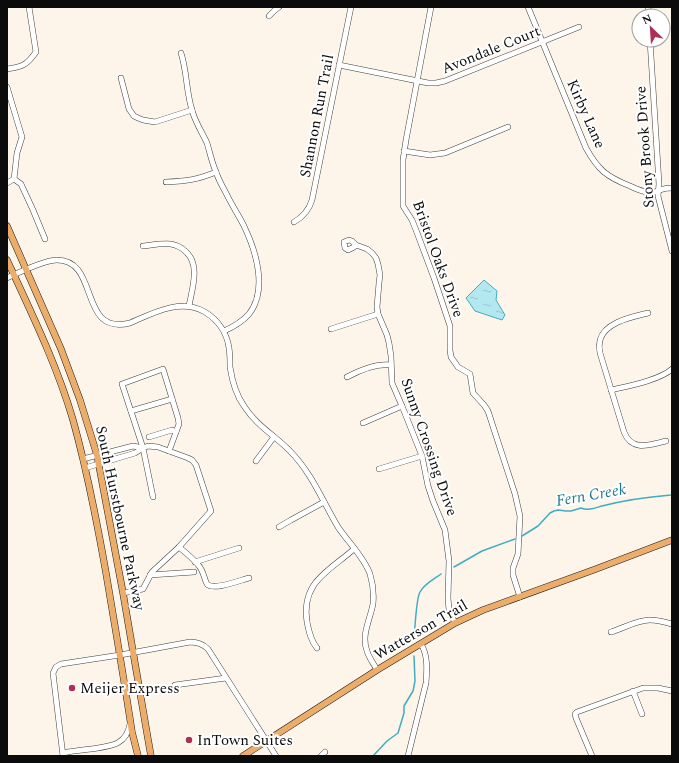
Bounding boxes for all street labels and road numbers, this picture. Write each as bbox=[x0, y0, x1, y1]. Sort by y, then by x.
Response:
street label: Avondale Court bbox=[438, 20, 544, 80]
street label: Shannon Run Trail bbox=[294, 52, 340, 180]
street label: Kirby Lane bbox=[561, 76, 611, 152]
street label: Stony Brook Drive bbox=[629, 85, 661, 209]
street label: Bristol Oaks Drive bbox=[406, 197, 470, 321]
street label: Sunny Crossing Drive bbox=[395, 375, 463, 519]
street label: South Hurstbourne Parkway bbox=[89, 424, 151, 613]
street label: Watterson Trail bbox=[370, 594, 472, 666]

